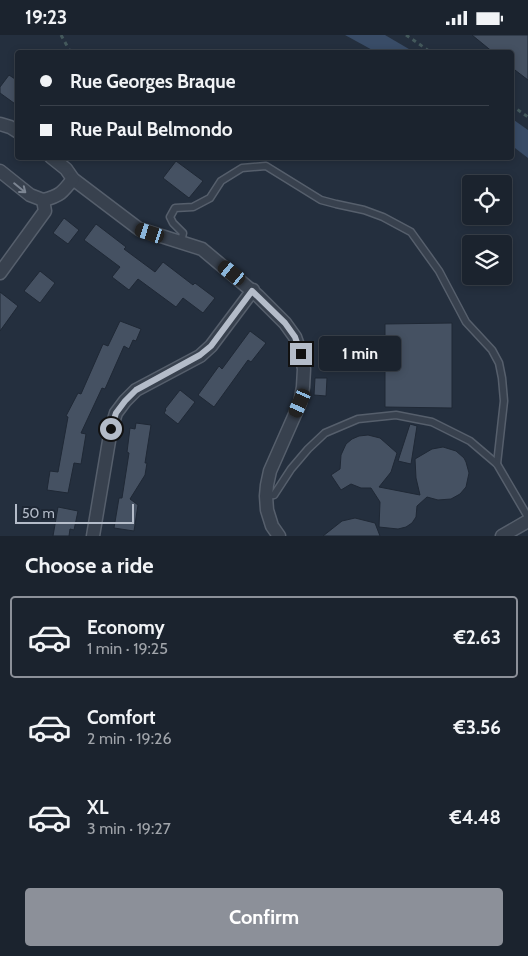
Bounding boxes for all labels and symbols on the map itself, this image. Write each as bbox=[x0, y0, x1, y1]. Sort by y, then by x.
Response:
one-way arrow bbox=[14, 182, 27, 193]
car bbox=[133, 221, 166, 245]
car bbox=[215, 258, 248, 288]
callout: 1 min bbox=[318, 337, 401, 371]
route end bbox=[290, 343, 312, 365]
car bbox=[287, 386, 312, 420]
route start bbox=[100, 418, 122, 440]
scale bar bbox=[15, 501, 134, 524]

